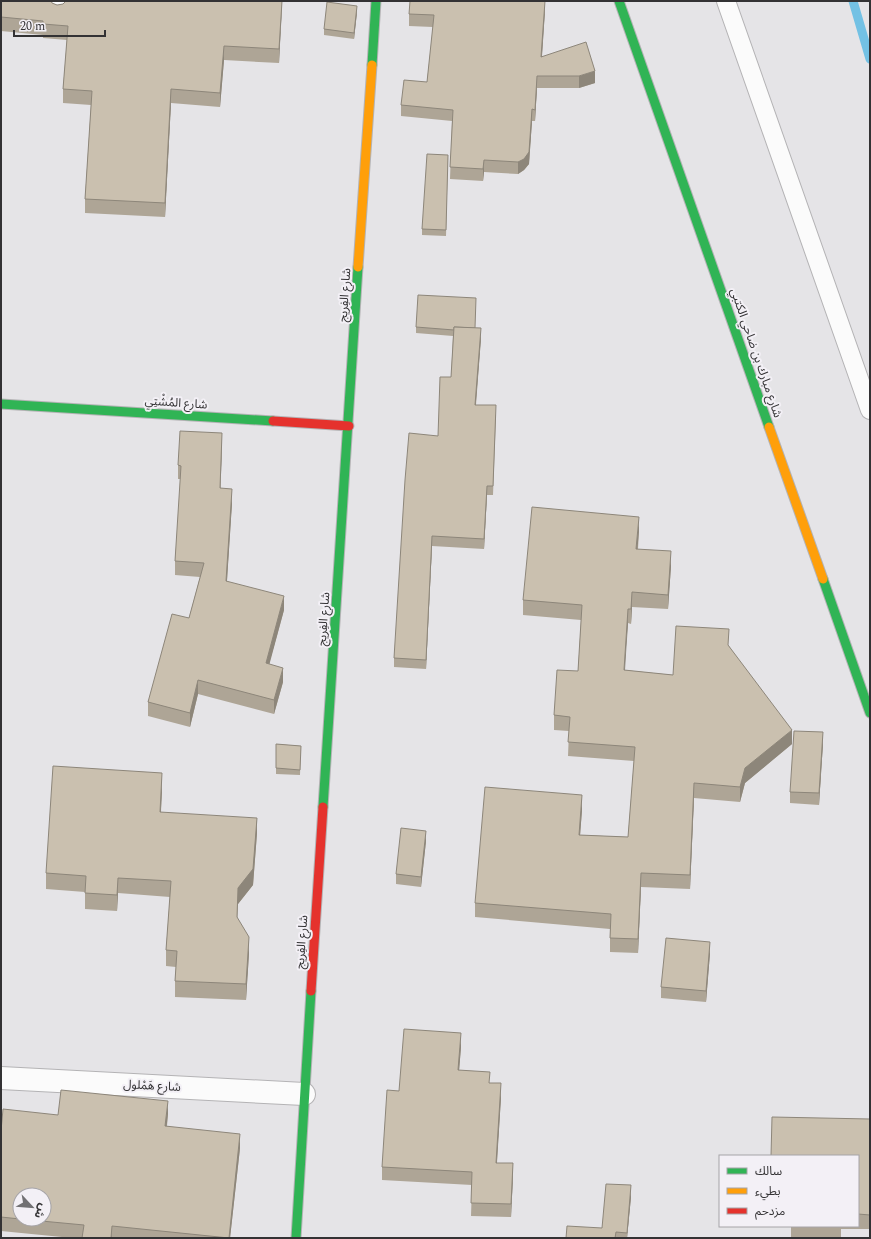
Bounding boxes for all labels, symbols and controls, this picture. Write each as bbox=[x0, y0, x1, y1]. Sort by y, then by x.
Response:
scale bar bbox=[14, 12, 105, 38]
text: 20 m bbox=[20, 17, 45, 36]
street label: شارع الفِريج bbox=[334, 267, 356, 323]
street label: شارع مبارك بن ضاحي الكتبي bbox=[725, 286, 787, 420]
street label: شارع المُشْتِي bbox=[144, 391, 208, 415]
street label: شارع الفِريج bbox=[313, 591, 335, 647]
street label: شارع الفِريج bbox=[291, 914, 313, 970]
street label: شارع هَمْلول bbox=[123, 1075, 181, 1097]
legend bbox=[719, 1155, 859, 1227]
text: سالك bbox=[755, 1162, 782, 1181]
text: بطيء bbox=[755, 1182, 781, 1201]
north arrow bbox=[12, 1187, 52, 1227]
text: ش bbox=[30, 1201, 51, 1222]
text: مزدحم bbox=[755, 1202, 785, 1221]

